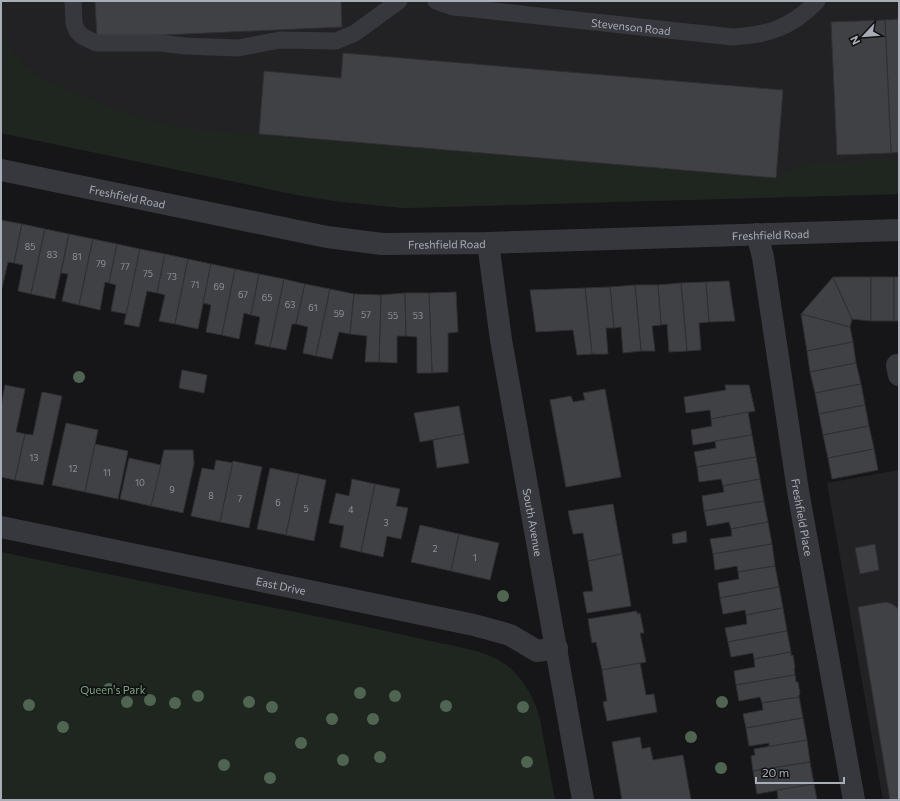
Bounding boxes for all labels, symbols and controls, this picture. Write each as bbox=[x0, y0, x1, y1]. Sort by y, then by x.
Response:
street label: Stevenson Road bbox=[591, 15, 671, 37]
north arrow bbox=[844, 16, 884, 56]
text: N bbox=[847, 34, 862, 47]
street label: Freshfield Road bbox=[88, 182, 167, 210]
street label: Freshfield Road bbox=[732, 226, 810, 242]
street label: Freshfield Road bbox=[408, 237, 486, 250]
house number: 85 bbox=[25, 241, 35, 252]
house number: 83 bbox=[47, 249, 57, 260]
house number: 81 bbox=[72, 251, 82, 262]
house number: 79 bbox=[96, 258, 106, 269]
house number: 77 bbox=[120, 261, 130, 272]
house number: 75 bbox=[143, 268, 153, 279]
house number: 73 bbox=[167, 271, 177, 282]
house number: 71 bbox=[191, 279, 199, 290]
house number: 69 bbox=[214, 281, 224, 292]
house number: 67 bbox=[238, 289, 248, 300]
house number: 65 bbox=[262, 292, 272, 303]
house number: 63 bbox=[285, 299, 295, 310]
house number: 61 bbox=[308, 302, 318, 313]
house number: 59 bbox=[334, 308, 344, 319]
house number: 57 bbox=[361, 309, 371, 320]
house number: 55 bbox=[388, 310, 398, 321]
house number: 53 bbox=[413, 310, 423, 321]
house number: 13 bbox=[30, 452, 38, 463]
house number: 12 bbox=[69, 463, 77, 474]
house number: 11 bbox=[103, 467, 111, 478]
house number: 10 bbox=[135, 477, 145, 488]
street label: Freshfield Place bbox=[790, 478, 816, 557]
house number: 9 bbox=[169, 484, 175, 495]
street label: South Avenue bbox=[521, 487, 546, 557]
house number: 8 bbox=[208, 490, 214, 501]
house number: 7 bbox=[238, 493, 243, 504]
house number: 6 bbox=[275, 497, 281, 508]
house number: 5 bbox=[303, 503, 309, 514]
house number: 4 bbox=[348, 504, 354, 515]
house number: 3 bbox=[383, 517, 389, 528]
house number: 2 bbox=[433, 543, 438, 554]
house number: 1 bbox=[473, 552, 477, 563]
street label: East Drive bbox=[255, 574, 307, 597]
park label: Queen's Park bbox=[80, 683, 146, 696]
scale bar bbox=[756, 759, 844, 785]
text: 20 m bbox=[762, 765, 789, 779]

